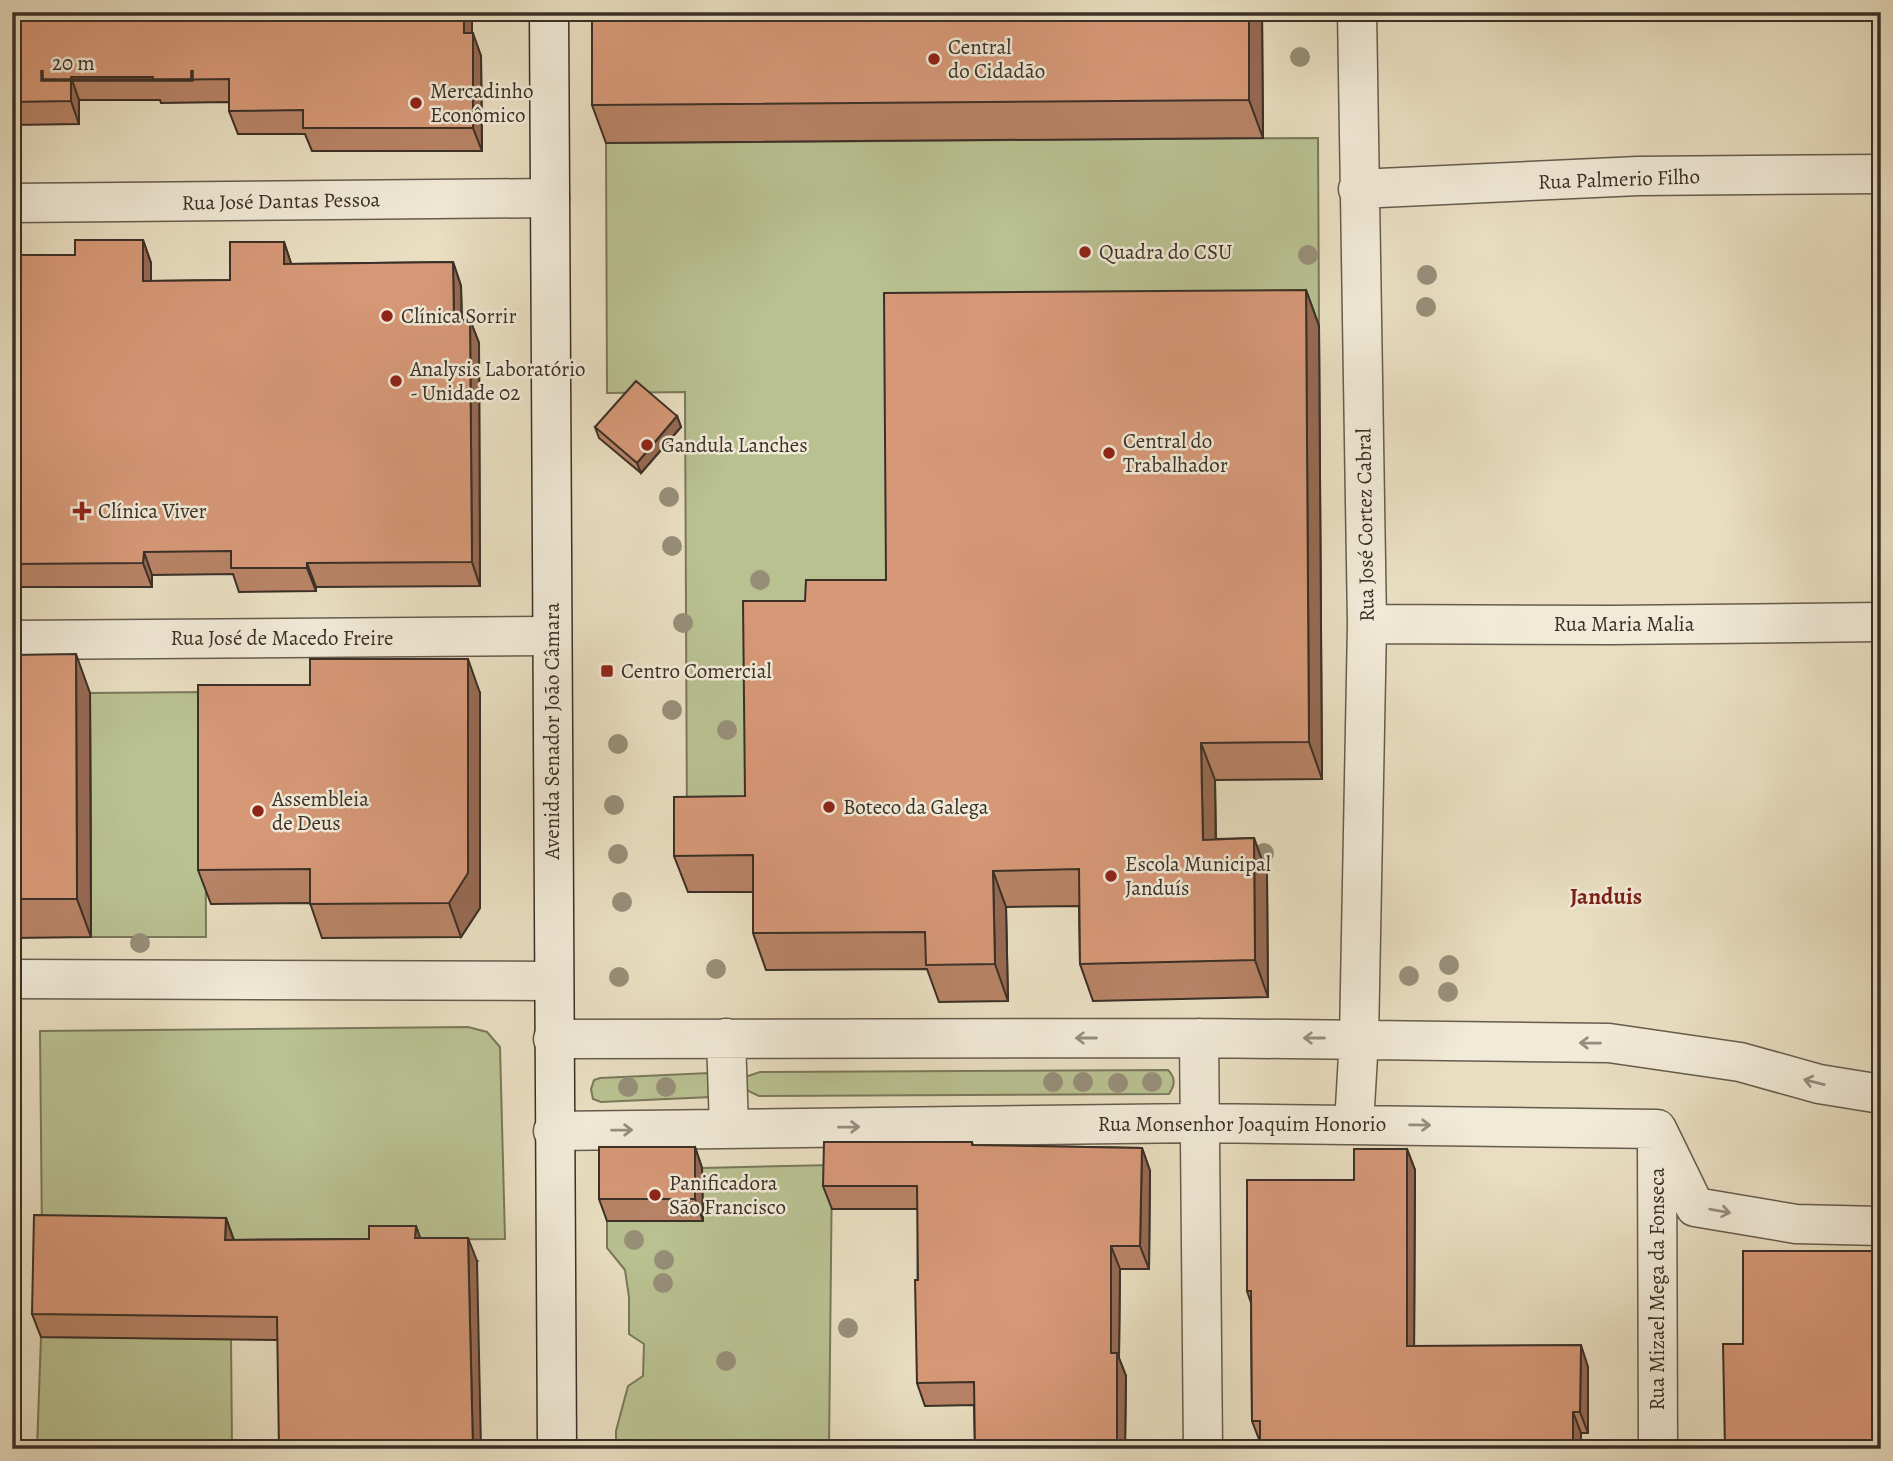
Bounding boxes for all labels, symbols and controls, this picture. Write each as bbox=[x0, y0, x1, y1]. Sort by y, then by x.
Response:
place label: Central do Cidadão bbox=[948, 33, 1045, 85]
scale bar bbox=[42, 38, 192, 82]
text: 20 m bbox=[52, 49, 95, 77]
marker: Central do Cidadão bbox=[926, 51, 942, 67]
place label: Mercadinho Econômico bbox=[430, 77, 533, 129]
marker: Mercadinho Econômico bbox=[408, 95, 424, 111]
street label: Rua Palmerio Filho bbox=[1538, 162, 1700, 196]
street label: Rua José Dantas Pessoa bbox=[181, 185, 381, 217]
place label: Quadra do CSU bbox=[1099, 238, 1232, 266]
marker: Quadra do CSU bbox=[1077, 244, 1093, 260]
place label: Clínica Sorrir bbox=[401, 302, 516, 330]
marker: Clínica Sorrir bbox=[379, 308, 395, 324]
place label: Analysis Laboratório - Unidade 02 bbox=[409, 355, 586, 407]
marker: Analysis Laboratório - Unidade 02 bbox=[388, 373, 404, 389]
place label: Central do Trabalhador bbox=[1123, 427, 1228, 479]
street label: Rua José Cortez Cabral bbox=[1349, 428, 1381, 622]
place label: Gandula Lanches bbox=[661, 431, 808, 459]
marker: Gandula Lanches bbox=[639, 437, 655, 453]
marker: Central do Trabalhador bbox=[1101, 445, 1117, 461]
place label: Clínica Viver bbox=[98, 497, 207, 525]
marker: Clínica Viver bbox=[72, 501, 92, 521]
street label: Avenida Senador João Câmara bbox=[538, 602, 566, 860]
street label: Rua Maria Malia bbox=[1554, 610, 1695, 638]
street label: Rua José de Macedo Freire bbox=[171, 624, 393, 652]
place label: Centro Comercial bbox=[621, 657, 772, 685]
marker: Centro Comercial bbox=[599, 663, 615, 679]
place label: Assembleia de Deus bbox=[271, 785, 369, 837]
place label: Boteco da Galega bbox=[843, 793, 989, 821]
marker: Boteco da Galega bbox=[821, 799, 837, 815]
marker: Assembleia de Deus bbox=[250, 803, 266, 819]
place label: Escola Municipal Janduís bbox=[1125, 850, 1271, 902]
marker: Escola Municipal Janduís bbox=[1103, 868, 1119, 884]
district label: Janduis bbox=[1570, 881, 1642, 912]
one-way arrow bbox=[1075, 1031, 1098, 1045]
one-way arrow bbox=[1302, 1032, 1325, 1045]
one-way arrow bbox=[1579, 1036, 1602, 1050]
one-way arrow bbox=[1803, 1075, 1825, 1088]
street label: Rua Monsenhor Joaquim Honorio bbox=[1098, 1110, 1386, 1138]
one-way arrow bbox=[1408, 1118, 1431, 1132]
one-way arrow bbox=[837, 1120, 860, 1134]
one-way arrow bbox=[610, 1123, 633, 1137]
street label: Rua Mizael Mega da Fonseca bbox=[1643, 1167, 1671, 1411]
place label: Panificadora São Francisco bbox=[669, 1169, 786, 1221]
marker: Panificadora São Francisco bbox=[647, 1187, 663, 1203]
one-way arrow bbox=[1708, 1205, 1731, 1218]

